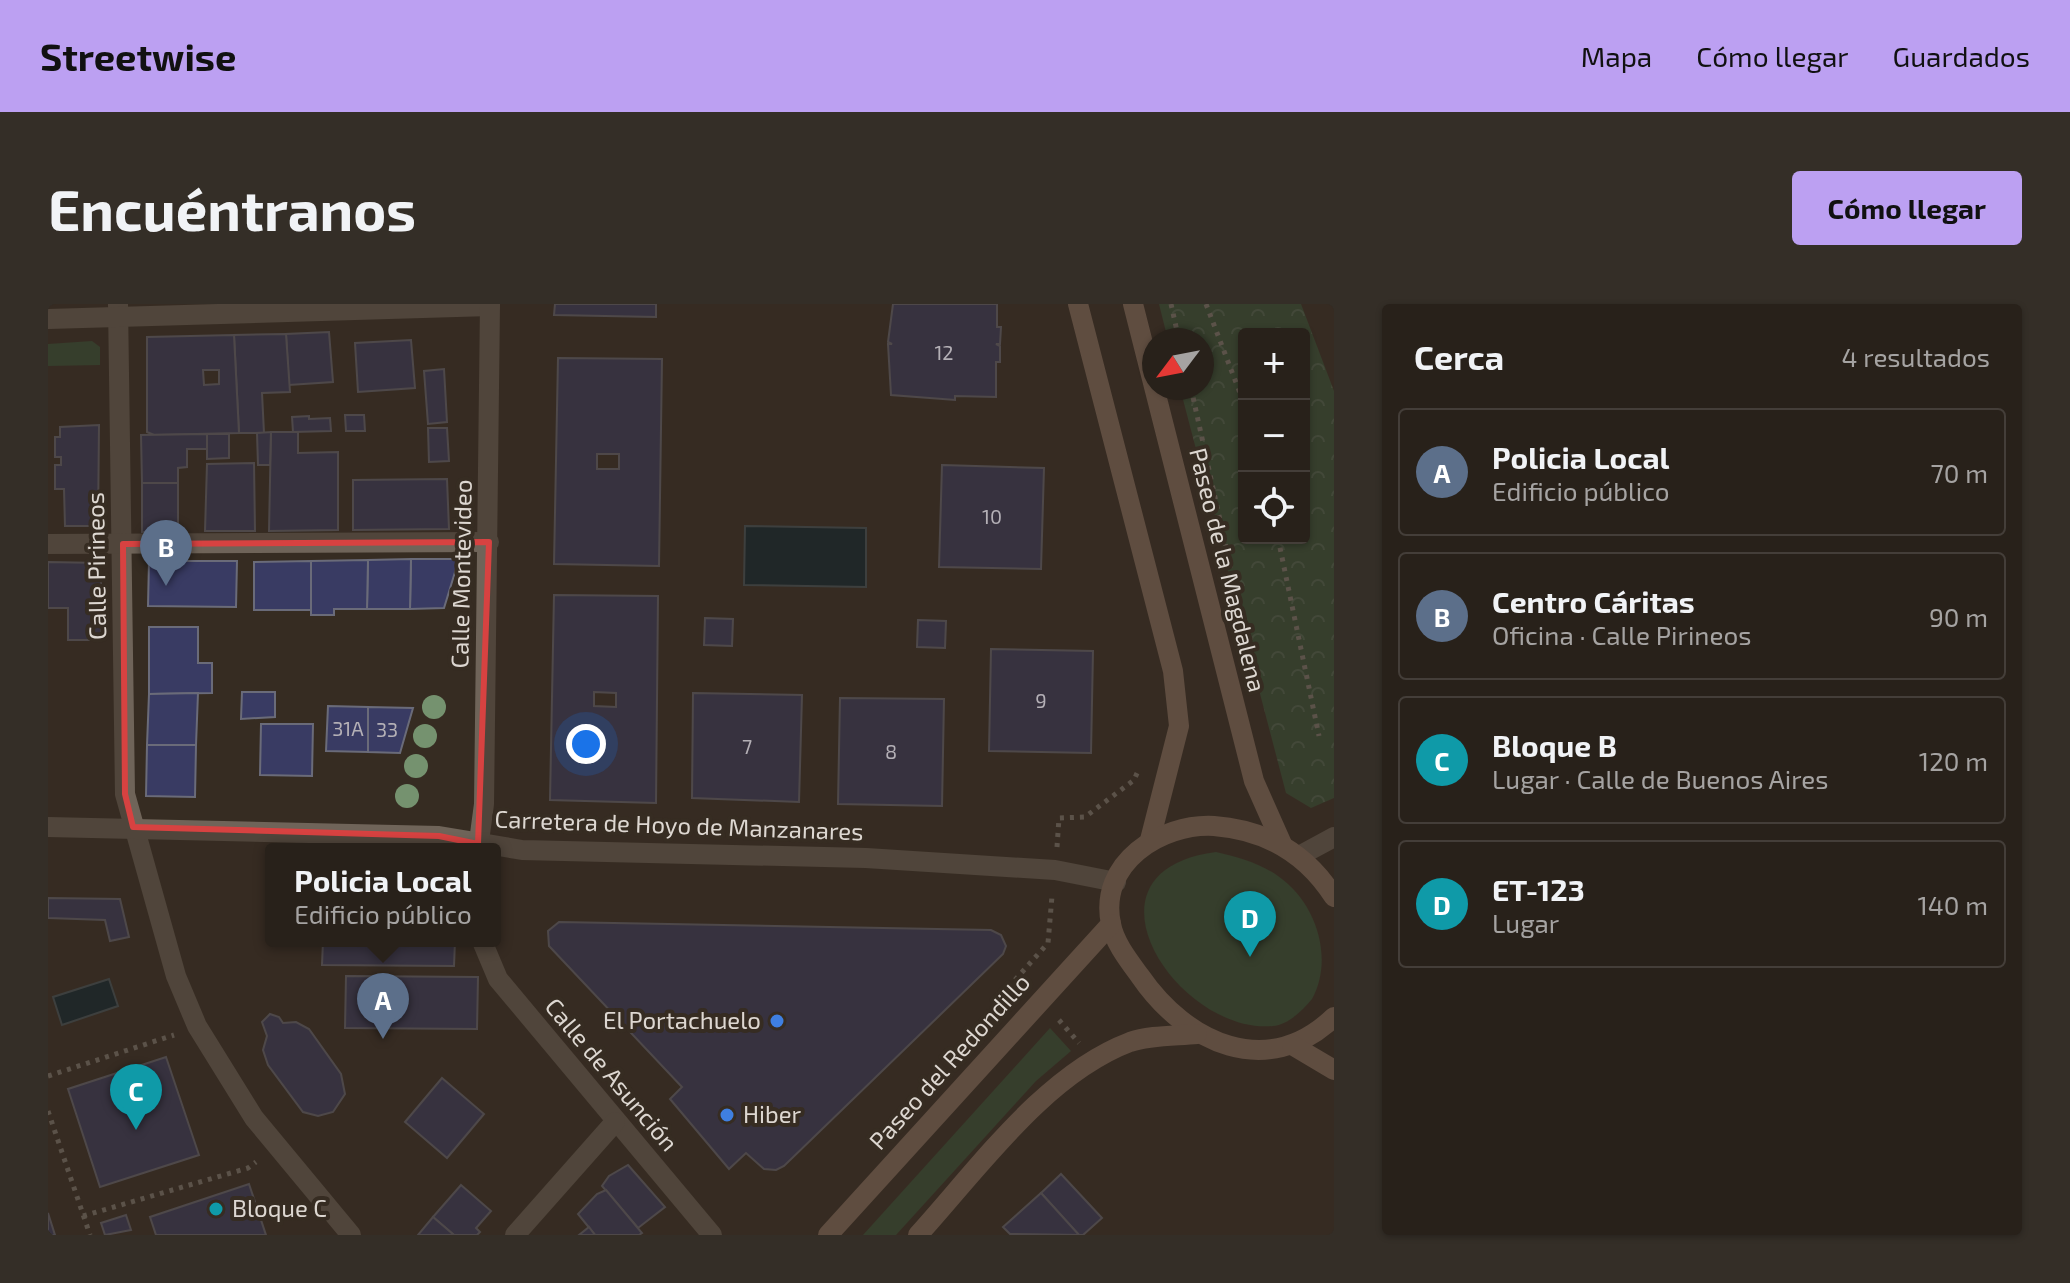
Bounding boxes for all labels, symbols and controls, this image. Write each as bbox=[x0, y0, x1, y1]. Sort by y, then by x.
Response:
text: Streetwise bbox=[40, 33, 236, 79]
text: Mapa bbox=[1581, 39, 1652, 73]
text: Cómo llegar bbox=[1696, 39, 1849, 73]
text: Guardados bbox=[1893, 39, 2030, 73]
button: Cómo llegar bbox=[1792, 171, 2022, 245]
text: Encuéntranos bbox=[48, 175, 416, 242]
north arrow bbox=[1142, 328, 1214, 400]
map controls bbox=[1238, 328, 1310, 544]
button: + bbox=[1238, 328, 1310, 400]
text: Cerca bbox=[1414, 336, 1504, 377]
house number: 12 bbox=[934, 340, 954, 364]
text: 4 resultados bbox=[1842, 341, 1990, 372]
button: − bbox=[1238, 400, 1310, 472]
text: Policia Local bbox=[1492, 439, 1669, 475]
street label: Paseo de la Magdalena bbox=[1184, 445, 1273, 695]
text: A bbox=[1434, 457, 1450, 488]
text: 70 m bbox=[1930, 457, 1988, 488]
button: locate bbox=[1238, 472, 1310, 544]
text: Edificio público bbox=[1492, 475, 1670, 506]
street label: Calle Montevideo bbox=[444, 479, 477, 669]
street label: Calle Pirineos bbox=[80, 492, 111, 640]
house number: 10 bbox=[982, 504, 1002, 528]
pin: B bbox=[140, 520, 192, 586]
text: Centro Cáritas bbox=[1492, 583, 1695, 619]
text: B bbox=[1434, 601, 1450, 632]
text: 90 m bbox=[1929, 601, 1988, 632]
text: Oficina · Calle Pirineos bbox=[1492, 619, 1751, 650]
house number: 9 bbox=[1035, 688, 1047, 712]
house number: 31A bbox=[332, 716, 364, 740]
house number: 33 bbox=[376, 717, 398, 741]
your location bbox=[566, 724, 606, 764]
text: Bloque B bbox=[1492, 727, 1617, 763]
house number: 7 bbox=[742, 734, 752, 758]
house number: 8 bbox=[885, 739, 897, 763]
text: C bbox=[1434, 745, 1450, 776]
text: 120 m bbox=[1919, 745, 1988, 776]
text: Lugar · Calle de Buenos Aires bbox=[1492, 763, 1828, 794]
street label: Carretera de Hoyo de Manzanares bbox=[494, 804, 864, 845]
popup bbox=[265, 843, 501, 947]
text: Policia Local bbox=[294, 862, 472, 898]
text: ET-123 bbox=[1492, 871, 1585, 907]
text: D bbox=[1433, 889, 1451, 920]
text: 140 m bbox=[1917, 889, 1988, 920]
pin: D bbox=[1224, 891, 1276, 957]
text: Edificio público bbox=[294, 898, 472, 929]
text: Lugar bbox=[1492, 907, 1559, 938]
street label: Paseo del Redondillo bbox=[862, 967, 1035, 1155]
pin: A bbox=[357, 973, 409, 1039]
street label: Calle de Asunción bbox=[540, 992, 685, 1156]
place label: El Portachuelo bbox=[603, 1005, 761, 1034]
marker: El Portachuelo bbox=[768, 1012, 786, 1030]
pin: C bbox=[110, 1064, 162, 1130]
place label: Hiber bbox=[743, 1099, 802, 1128]
marker: Hiber bbox=[718, 1106, 736, 1124]
place label: Bloque C bbox=[232, 1193, 327, 1222]
marker: Bloque C bbox=[207, 1200, 225, 1218]

